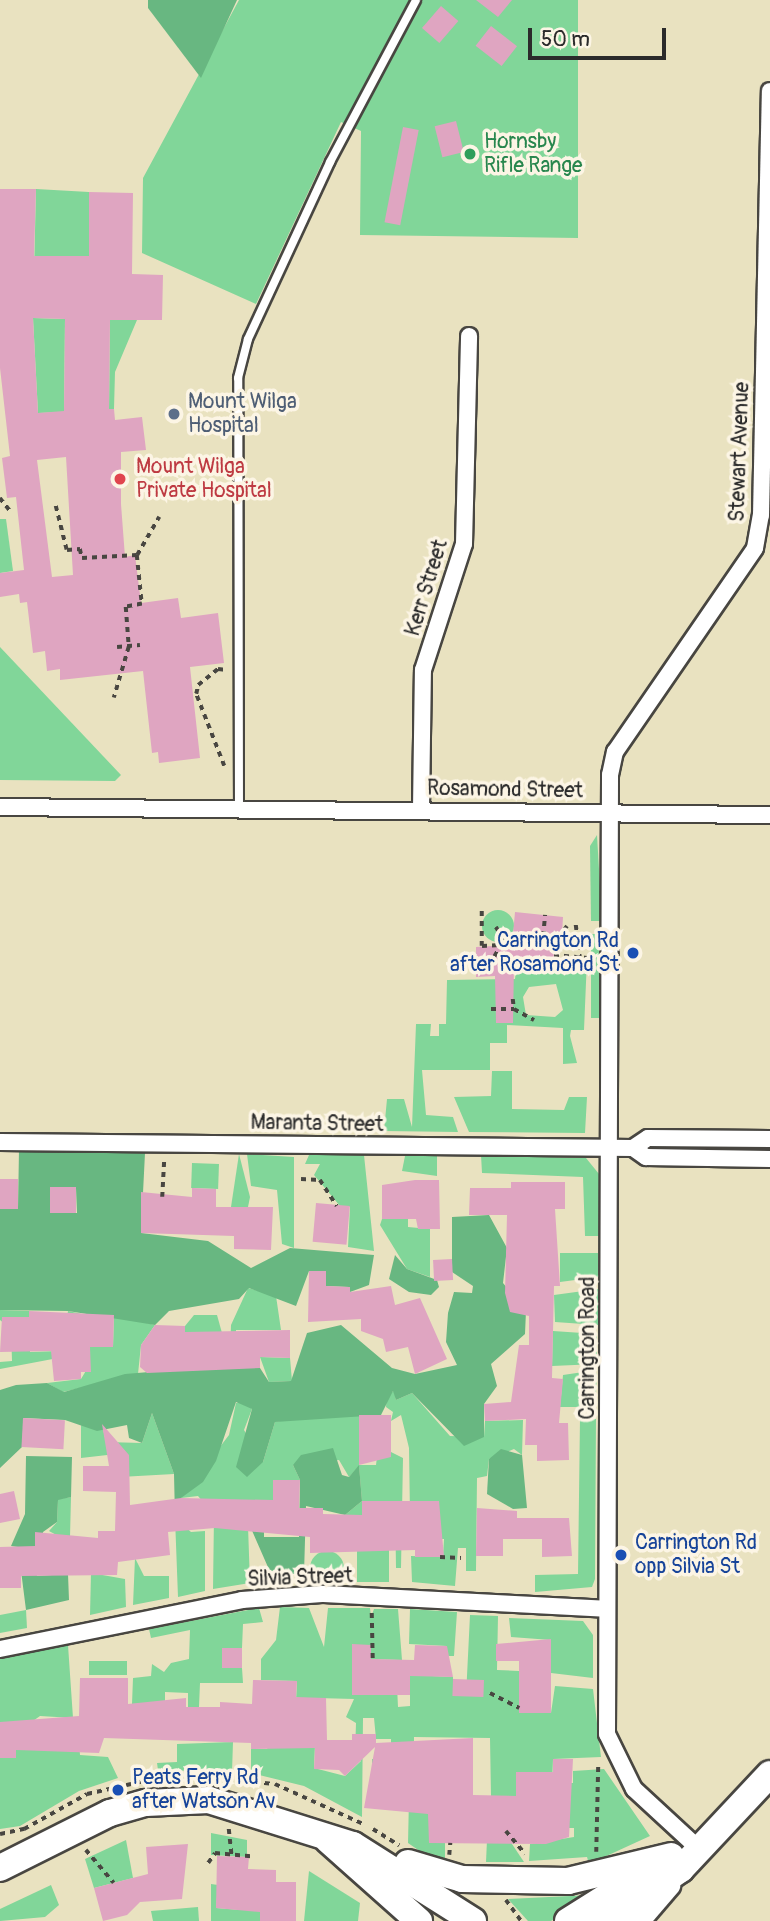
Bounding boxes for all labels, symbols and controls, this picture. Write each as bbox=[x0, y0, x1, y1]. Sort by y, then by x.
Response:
scale bar bbox=[532, 14, 670, 58]
text: 50 m bbox=[541, 26, 590, 53]
place label: Hornsby Rifle Range bbox=[484, 129, 582, 179]
marker: Hornsby Rifle Range bbox=[462, 146, 478, 162]
street label: Stewart Avenue bbox=[725, 382, 755, 522]
place label: Mount Wilga Hospital bbox=[188, 389, 297, 439]
marker: Mount Wilga Hospital bbox=[166, 406, 182, 422]
place label: Mount Wilga Private Hospital bbox=[136, 454, 272, 504]
marker: Mount Wilga Private Hospital bbox=[110, 469, 130, 489]
street label: Kerr Street bbox=[400, 537, 454, 639]
street label: Rosamond Street bbox=[427, 776, 583, 804]
place label: Carrington Rd after Rosamond St bbox=[450, 928, 619, 978]
marker: Carrington Rd after Rosamond St bbox=[625, 945, 641, 961]
street label: Maranta Street bbox=[250, 1110, 384, 1138]
street label: Carrington Road bbox=[575, 1276, 601, 1420]
place label: Carrington Rd opp Silvia St bbox=[635, 1530, 757, 1580]
marker: Carrington Rd opp Silvia St bbox=[613, 1547, 629, 1563]
street label: Silvia Street bbox=[247, 1564, 353, 1592]
place label: Peats Ferry Rd after Watson Av bbox=[132, 1765, 275, 1815]
marker: Peats Ferry Rd after Watson Av bbox=[110, 1782, 126, 1798]

